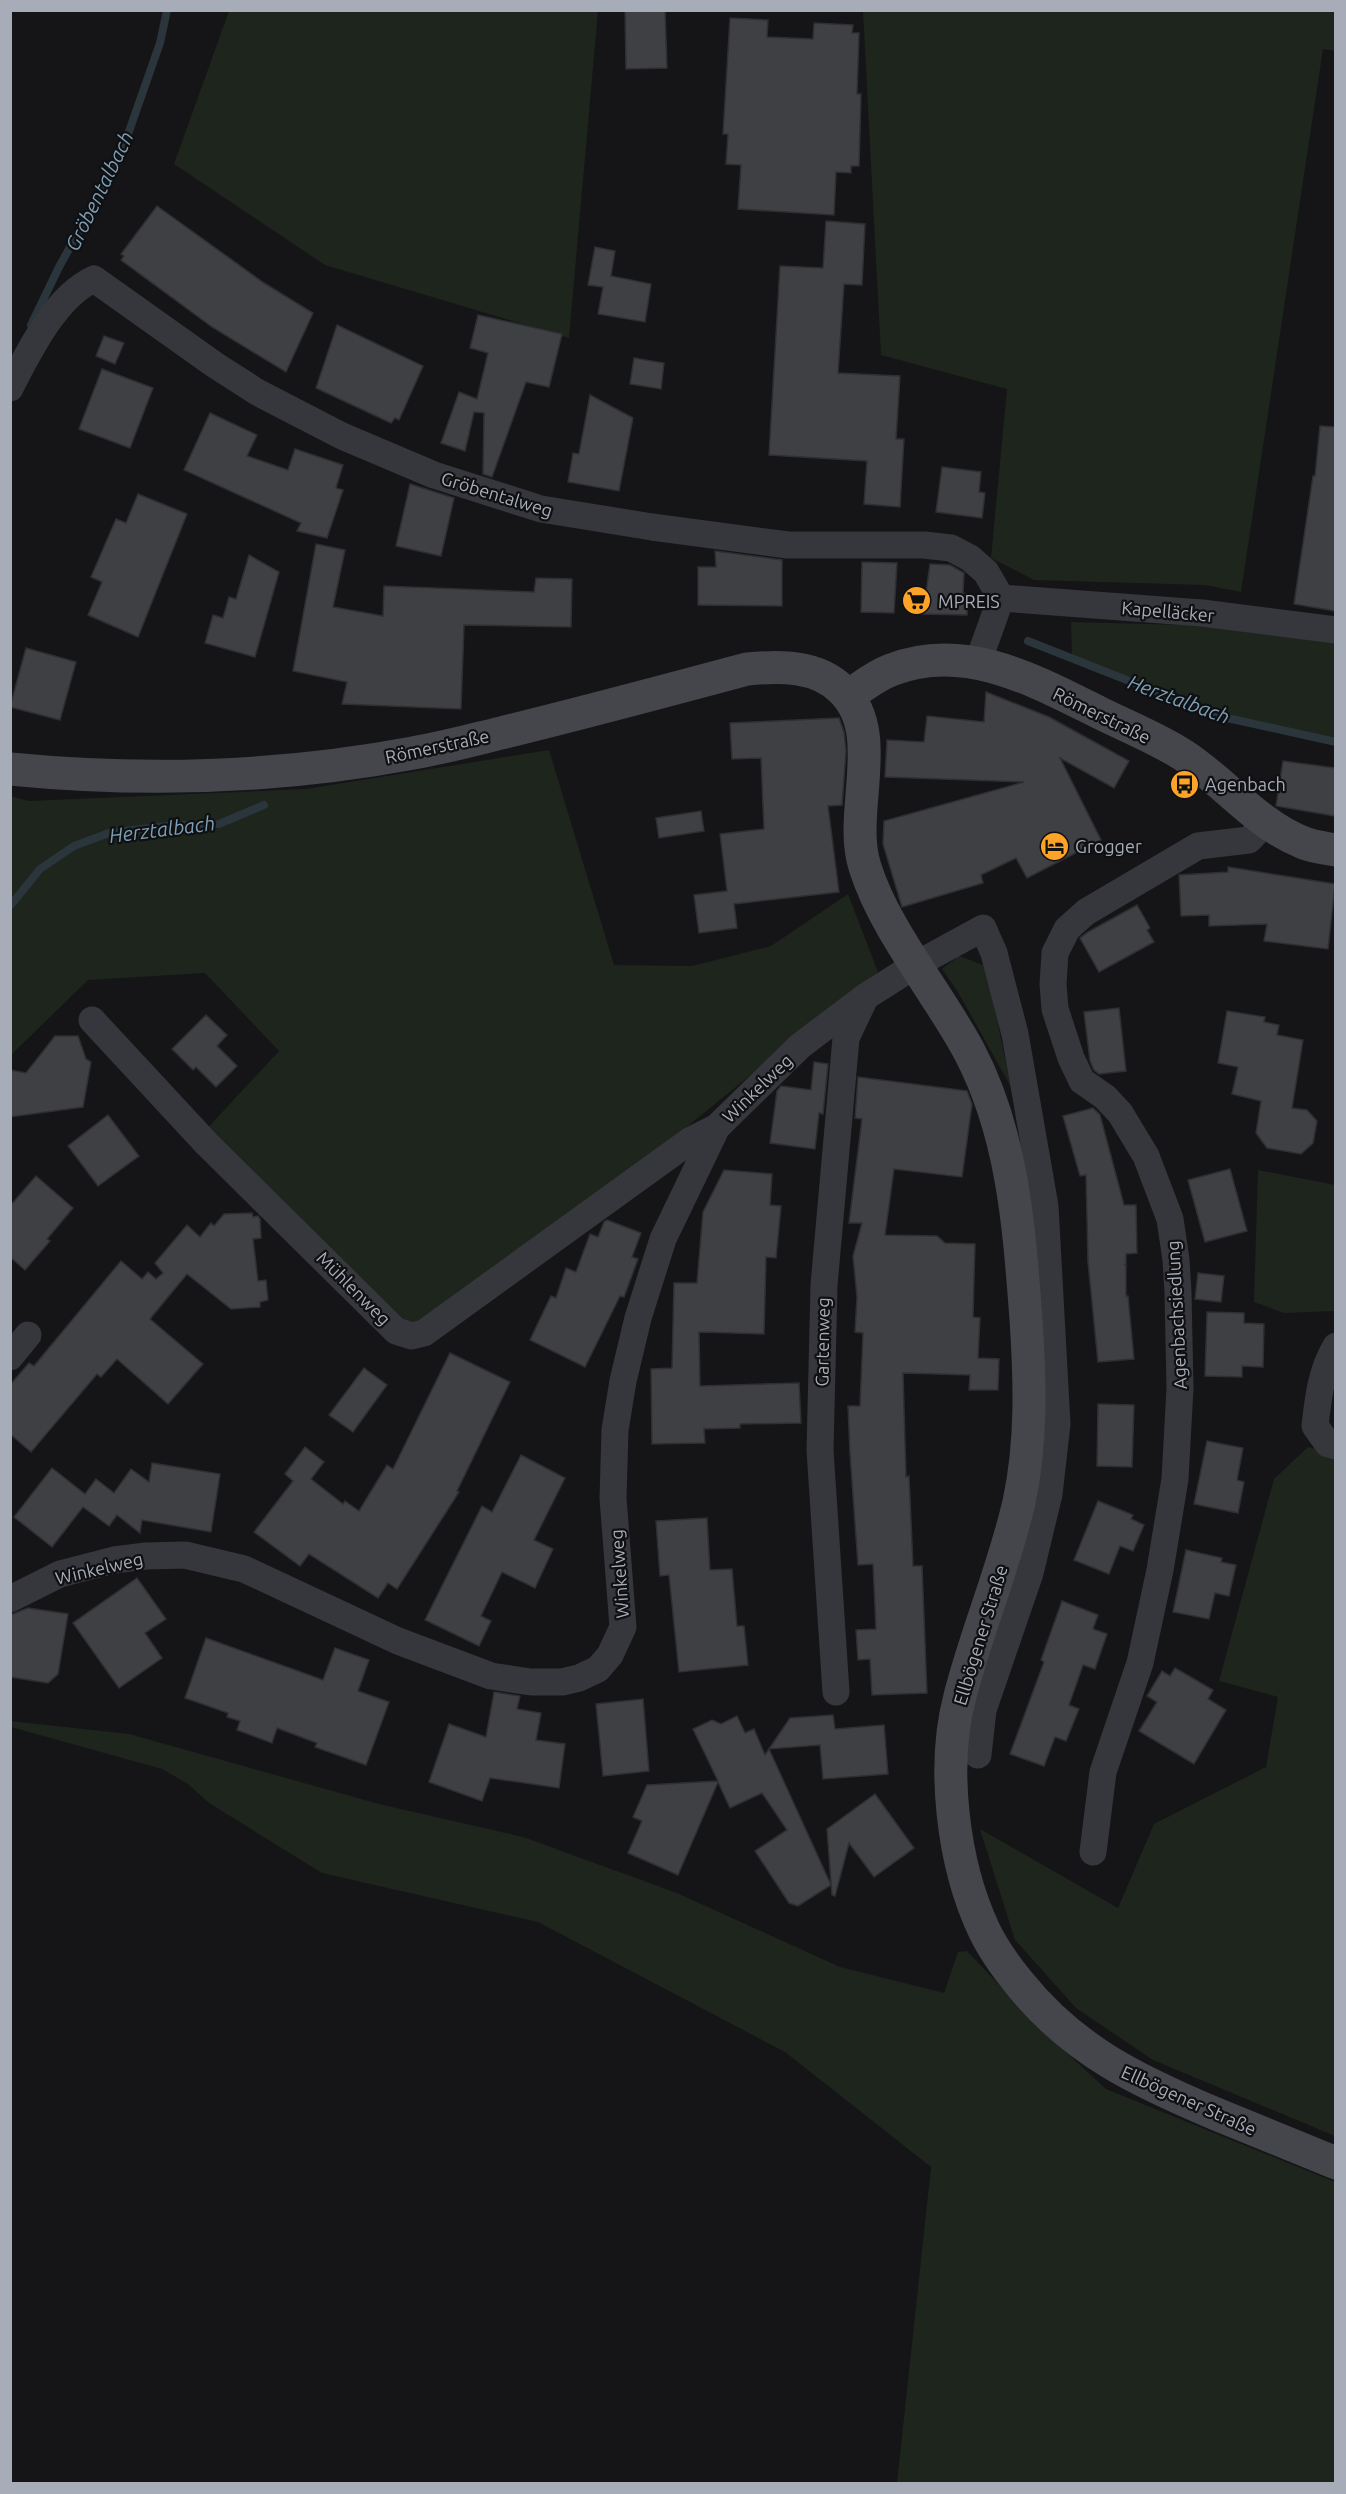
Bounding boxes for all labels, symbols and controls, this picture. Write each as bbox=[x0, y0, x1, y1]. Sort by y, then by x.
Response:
water label: Gröbentalbach bbox=[60, 128, 138, 254]
street label: Gröbentalweg bbox=[439, 468, 555, 520]
supermarket icon: MPREIS bbox=[901, 585, 933, 617]
place label: MPREIS bbox=[938, 591, 1000, 611]
street label: Kapelläcker bbox=[1121, 597, 1216, 625]
water label: Herztalbach bbox=[1125, 670, 1233, 728]
street label: Römerstraße bbox=[1050, 683, 1154, 747]
street label: Römerstraße bbox=[383, 725, 491, 767]
bus stop icon: Agenbach bbox=[1168, 768, 1200, 800]
place label: Agenbach bbox=[1205, 774, 1286, 794]
water label: Herztalbach bbox=[108, 811, 216, 847]
hotel icon: Grogger bbox=[1038, 830, 1070, 862]
place label: Grogger bbox=[1075, 836, 1142, 856]
street label: Winkelweg bbox=[718, 1050, 796, 1126]
street label: Agenbachsiedlung bbox=[1162, 1240, 1190, 1390]
street label: Mühlenweg bbox=[313, 1247, 395, 1329]
street label: Gartenweg bbox=[811, 1297, 833, 1387]
street label: Winkelweg bbox=[606, 1529, 632, 1619]
street label: Winkelweg bbox=[53, 1548, 145, 1588]
street label: Ellbögener Straße bbox=[949, 1563, 1011, 1707]
street label: Ellbögener Straße bbox=[1119, 2061, 1259, 2139]

